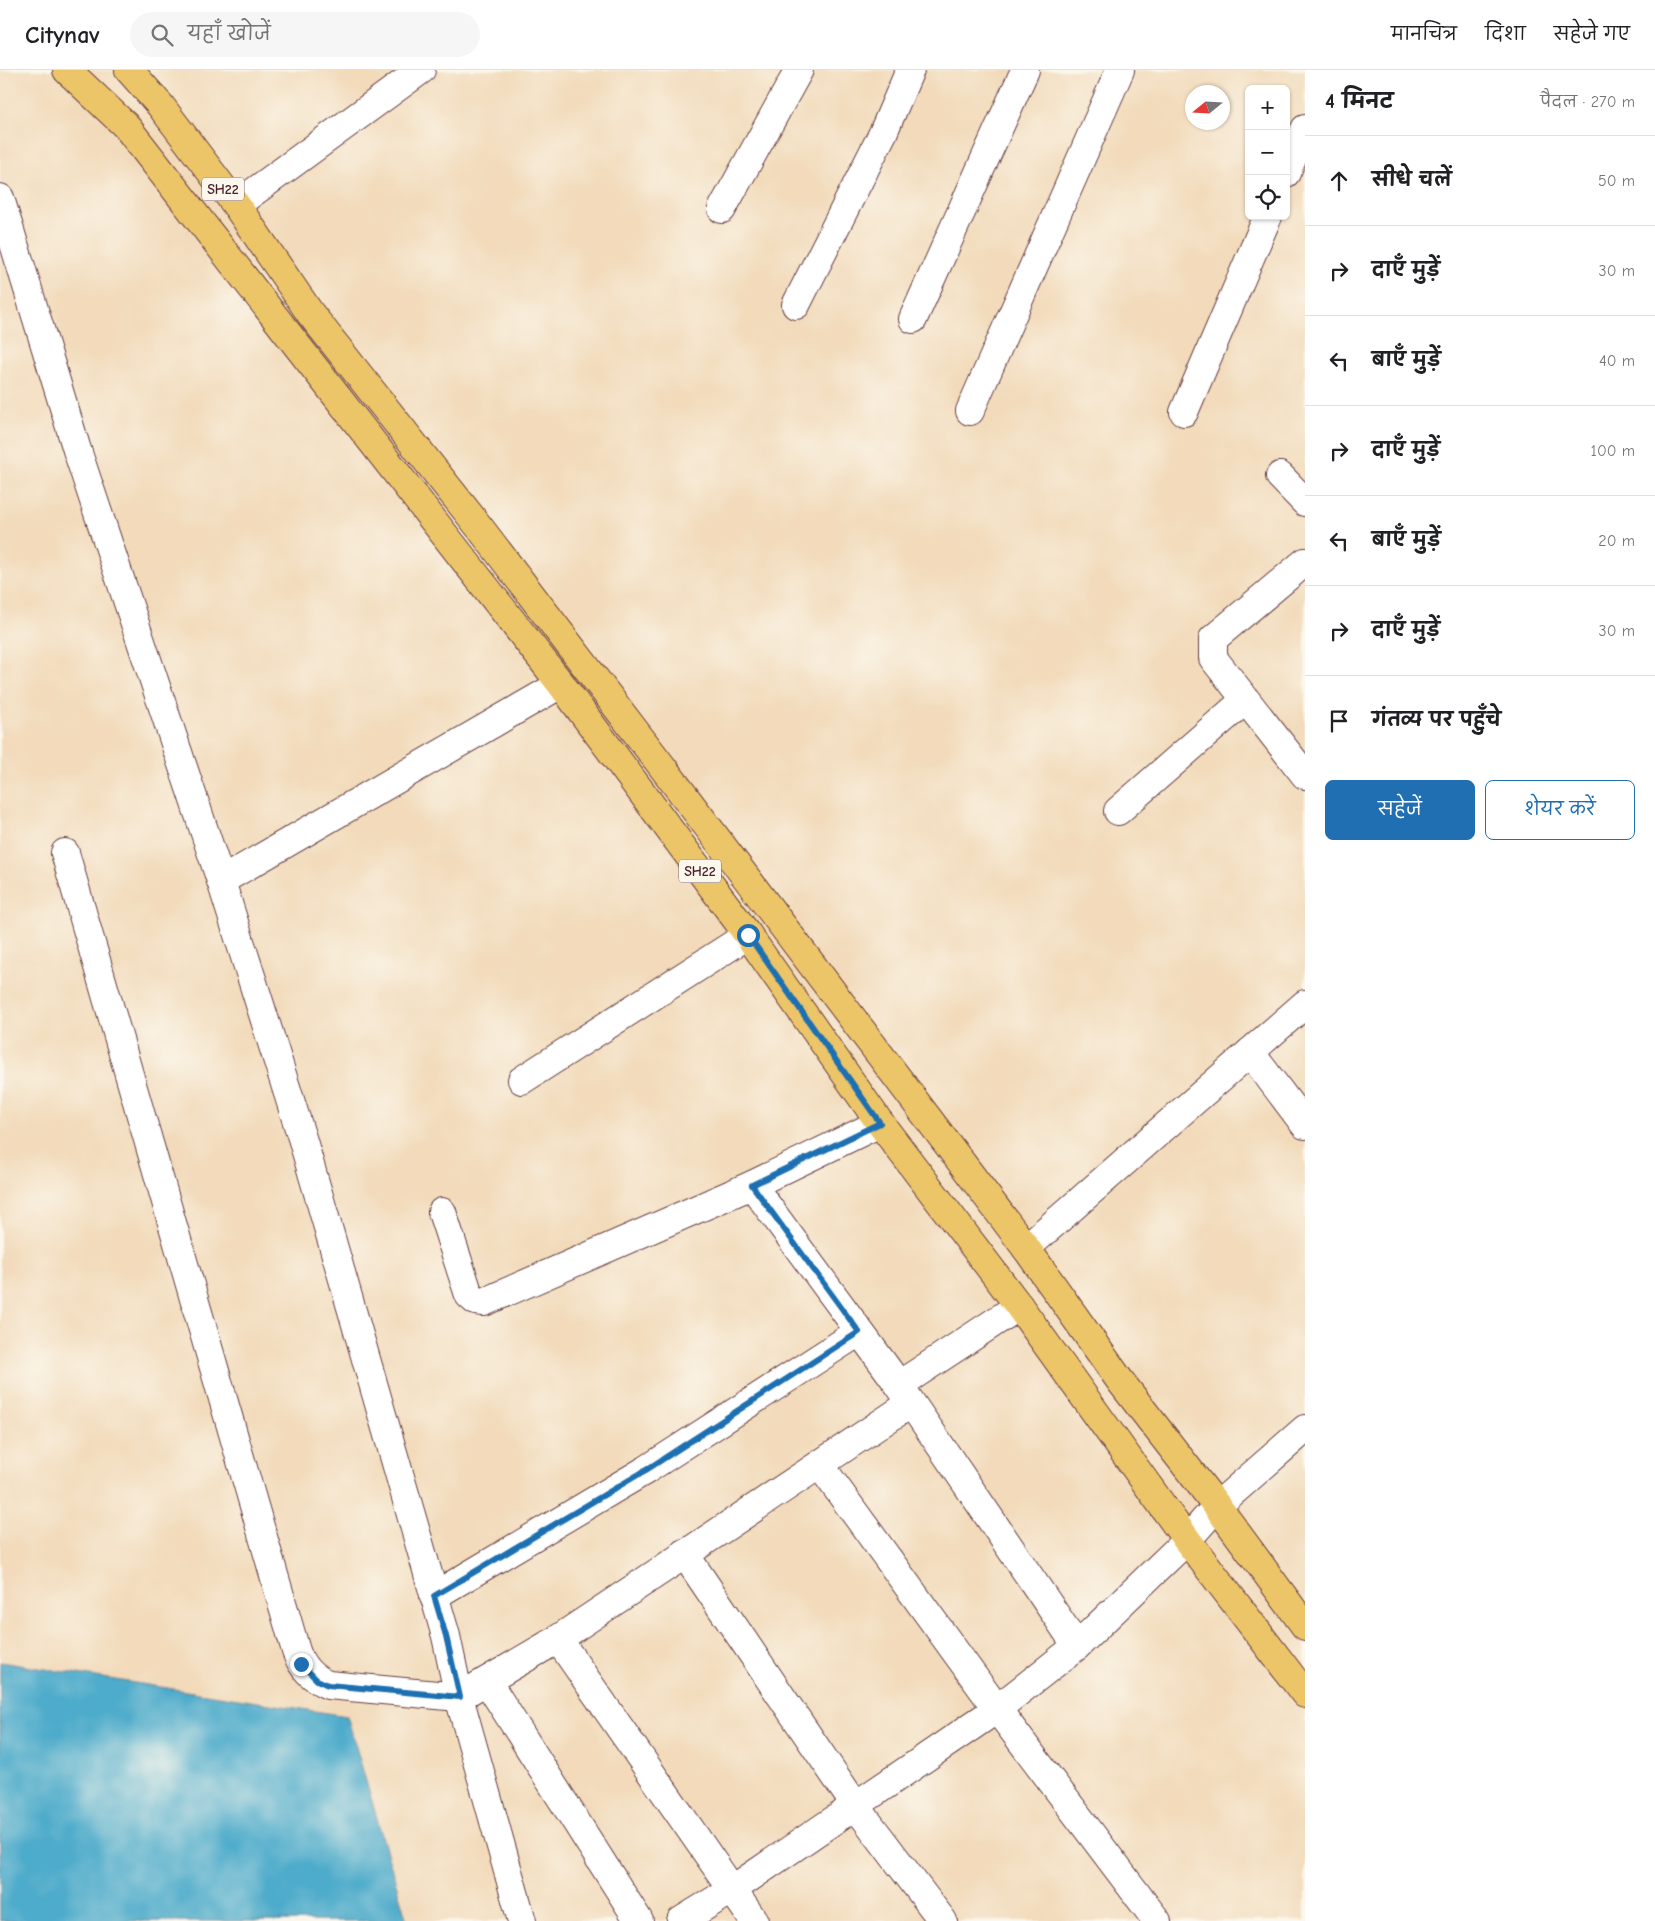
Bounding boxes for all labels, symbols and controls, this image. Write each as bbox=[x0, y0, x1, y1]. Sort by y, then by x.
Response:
search box bbox=[130, 12, 480, 57]
text: Citynav bbox=[25, 21, 100, 49]
icon: search bbox=[148, 21, 176, 49]
text: यहाँ खोजें bbox=[188, 23, 271, 45]
text: मानचित्र bbox=[1391, 24, 1457, 45]
text: दिशा bbox=[1485, 24, 1526, 45]
text: सहेजे गए bbox=[1554, 24, 1630, 45]
north arrow bbox=[1185, 85, 1230, 130]
map controls bbox=[1245, 85, 1290, 220]
button: + bbox=[1245, 85, 1290, 130]
text: 4 मिनट bbox=[1325, 89, 1393, 113]
text: पैदल · 270 m bbox=[1540, 93, 1635, 111]
button: − bbox=[1245, 130, 1290, 175]
icon: ahead bbox=[1325, 167, 1353, 195]
text: सीधे चलें bbox=[1372, 169, 1452, 191]
text: 50 m bbox=[1598, 172, 1635, 190]
button: locate bbox=[1245, 175, 1290, 220]
road number: SH22 bbox=[202, 178, 244, 200]
icon: right bbox=[1325, 257, 1353, 285]
text: दाएँ मुड़ें bbox=[1372, 259, 1440, 281]
text: 30 m bbox=[1599, 262, 1635, 280]
icon: left bbox=[1325, 347, 1353, 375]
text: बाएँ मुड़ें bbox=[1372, 349, 1441, 371]
text: 40 m bbox=[1599, 352, 1635, 370]
icon: right bbox=[1325, 437, 1353, 465]
text: दाएँ मुड़ें bbox=[1372, 439, 1440, 461]
text: 100 m bbox=[1591, 442, 1635, 460]
icon: left bbox=[1325, 527, 1353, 555]
text: बाएँ मुड़ें bbox=[1372, 529, 1441, 551]
text: 20 m bbox=[1598, 532, 1635, 550]
icon: right bbox=[1325, 617, 1353, 645]
text: दाएँ मुड़ें bbox=[1372, 619, 1440, 641]
text: 30 m bbox=[1599, 622, 1635, 640]
icon: arrive bbox=[1325, 707, 1353, 735]
text: गंतव्य पर पहुँचे bbox=[1372, 709, 1501, 731]
button: सहेजें bbox=[1325, 780, 1475, 840]
button: शेयर करें bbox=[1485, 780, 1635, 840]
road number: SH22 bbox=[679, 859, 721, 882]
route start bbox=[737, 924, 760, 947]
route end bbox=[290, 1653, 313, 1676]

